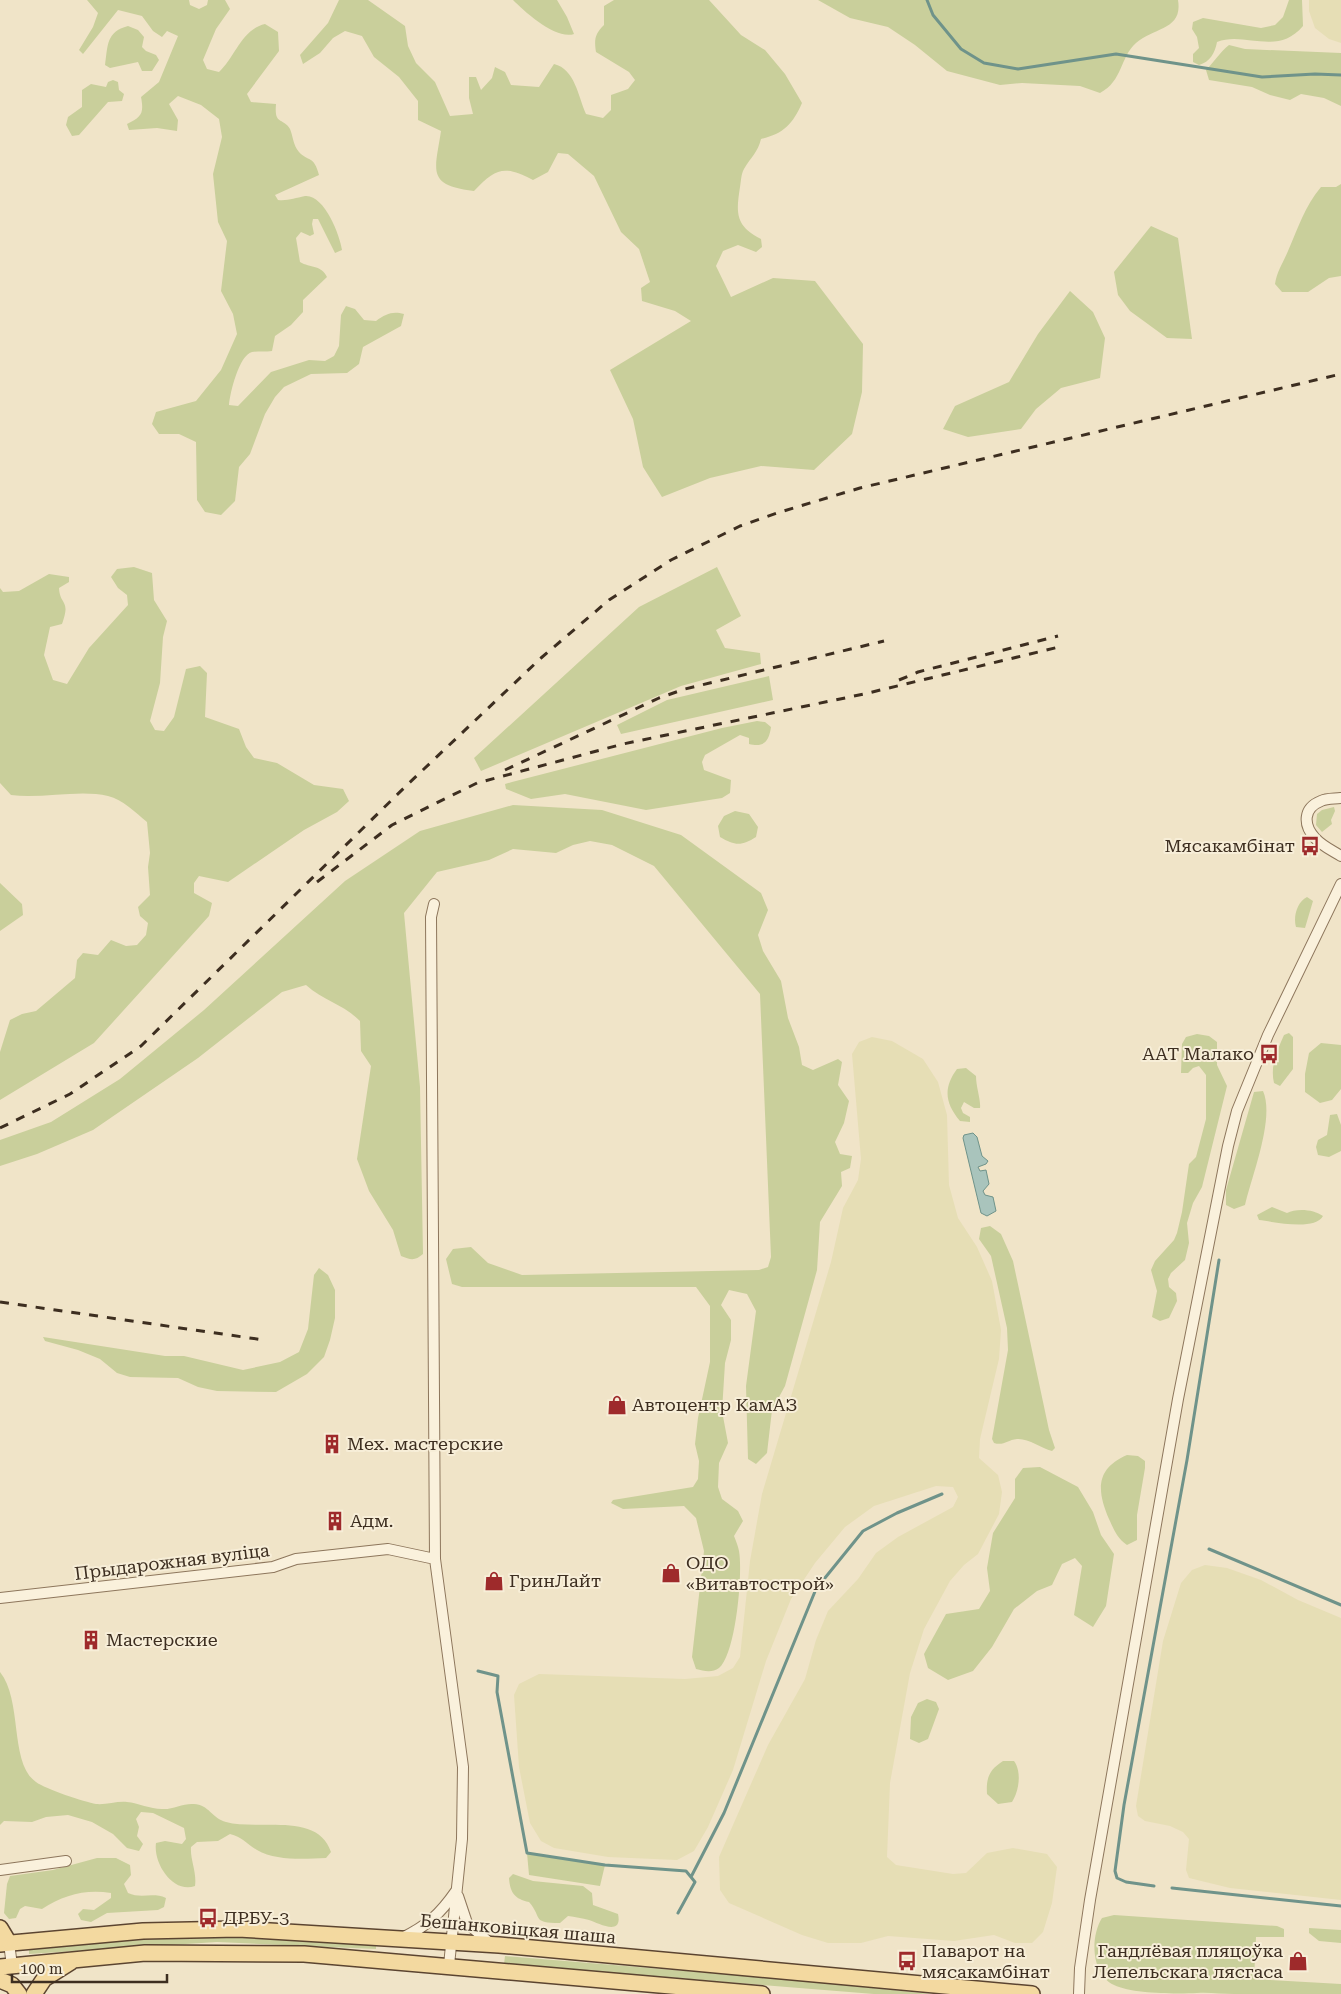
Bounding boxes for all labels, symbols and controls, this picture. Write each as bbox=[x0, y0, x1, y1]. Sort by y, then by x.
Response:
place label: Мясакамбінат bbox=[1164, 835, 1295, 856]
bus stop icon: Мясакамбінат bbox=[1299, 835, 1321, 857]
place label: ААТ Малако bbox=[1142, 1043, 1254, 1064]
bus stop icon: ААТ Малако bbox=[1258, 1043, 1280, 1065]
shop icon: Автоцентр КамАЗ bbox=[606, 1394, 628, 1416]
place label: Автоцентр КамАЗ bbox=[632, 1394, 797, 1415]
building icon: Мех. мастерские bbox=[321, 1433, 343, 1455]
place label: Мех. мастерские bbox=[347, 1433, 503, 1454]
building icon: Адм. bbox=[324, 1510, 346, 1532]
place label: Адм. bbox=[350, 1510, 393, 1531]
street label: Прыдарожная вуліца bbox=[73, 1539, 271, 1584]
place label: ОДО «Витавтострой» bbox=[686, 1552, 834, 1594]
shop icon: ОДО «Витавтострой» bbox=[660, 1562, 682, 1584]
shop icon: ГринЛайт bbox=[483, 1570, 505, 1592]
place label: ГринЛайт bbox=[509, 1570, 601, 1591]
building icon: Мастерские bbox=[80, 1629, 102, 1651]
place label: Мастерские bbox=[106, 1629, 218, 1650]
bus stop icon: ДРБУ-3 bbox=[197, 1907, 219, 1929]
place label: ДРБУ-3 bbox=[223, 1907, 289, 1928]
street label: Бешанковіцкая шаша bbox=[419, 1909, 617, 1948]
place label: Паварот на мясакамбінат bbox=[922, 1940, 1050, 1982]
place label: Гандлёвая пляцоўка Лепельскага лясгаса bbox=[1093, 1940, 1283, 1982]
bus stop icon: Паварот на мясакамбінат bbox=[896, 1950, 918, 1972]
shop icon: Гандлёвая пляцоўка Лепельскага лясгаса bbox=[1287, 1950, 1309, 1972]
scale bar bbox=[12, 1952, 168, 1984]
text: 100 m bbox=[20, 1960, 63, 1978]

